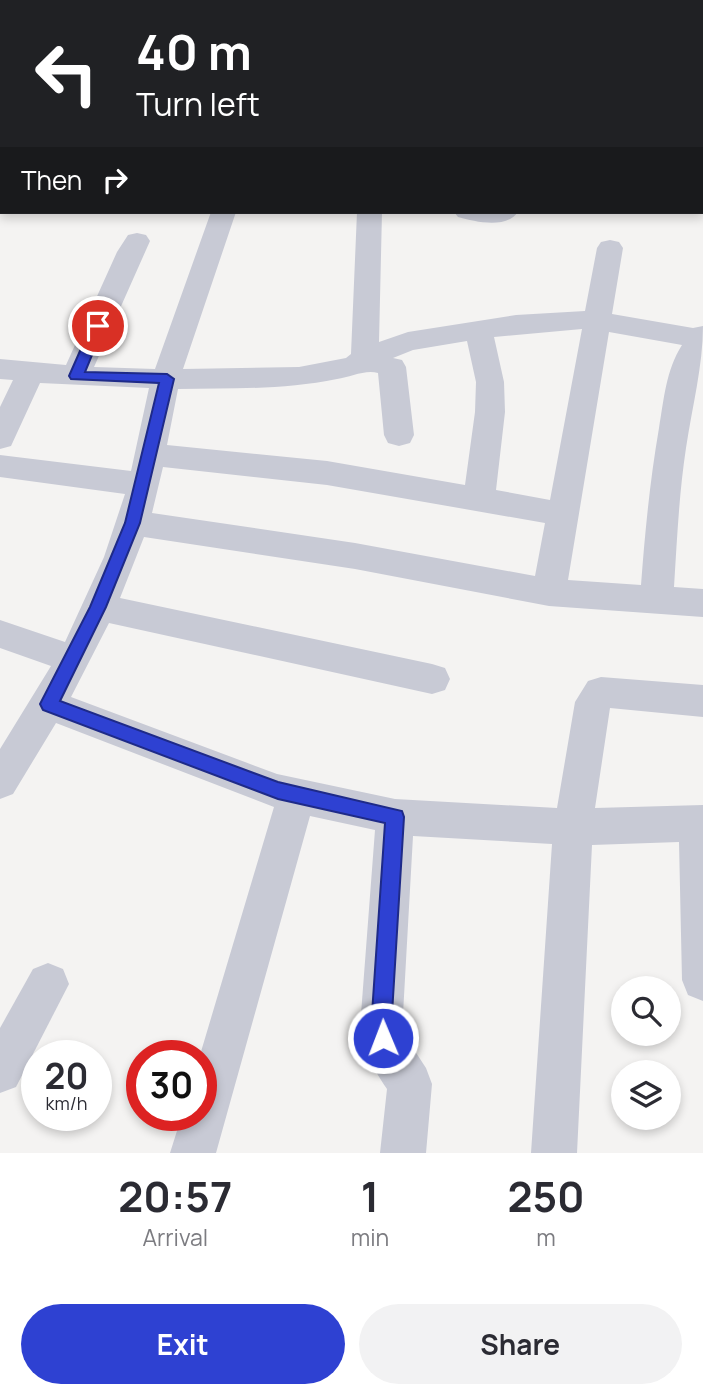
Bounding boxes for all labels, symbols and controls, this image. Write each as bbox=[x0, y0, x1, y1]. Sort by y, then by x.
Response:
text: 40 m bbox=[136, 18, 252, 85]
icon: left bbox=[21, 28, 112, 119]
text: Turn left bbox=[136, 82, 260, 126]
icon: right bbox=[96, 161, 134, 199]
text: Then bbox=[21, 162, 82, 198]
pin bbox=[68, 296, 128, 356]
icon: arrive bbox=[79, 307, 117, 345]
map controls bbox=[611, 976, 681, 1130]
button: search bbox=[611, 976, 681, 1046]
position arrow bbox=[346, 1001, 420, 1075]
speed limit sign: 30 bbox=[126, 1040, 217, 1131]
text: 20 bbox=[45, 1052, 88, 1100]
button: layers bbox=[611, 1060, 681, 1130]
text: km/h bbox=[46, 1091, 87, 1115]
text: 20:57 bbox=[118, 1167, 232, 1225]
text: 1 bbox=[361, 1167, 379, 1225]
text: 250 bbox=[507, 1167, 585, 1225]
text: Arrival bbox=[142, 1221, 208, 1253]
text: min bbox=[351, 1221, 389, 1253]
text: m bbox=[536, 1221, 556, 1253]
button: Exit bbox=[21, 1304, 345, 1384]
button: Share bbox=[359, 1304, 682, 1384]

